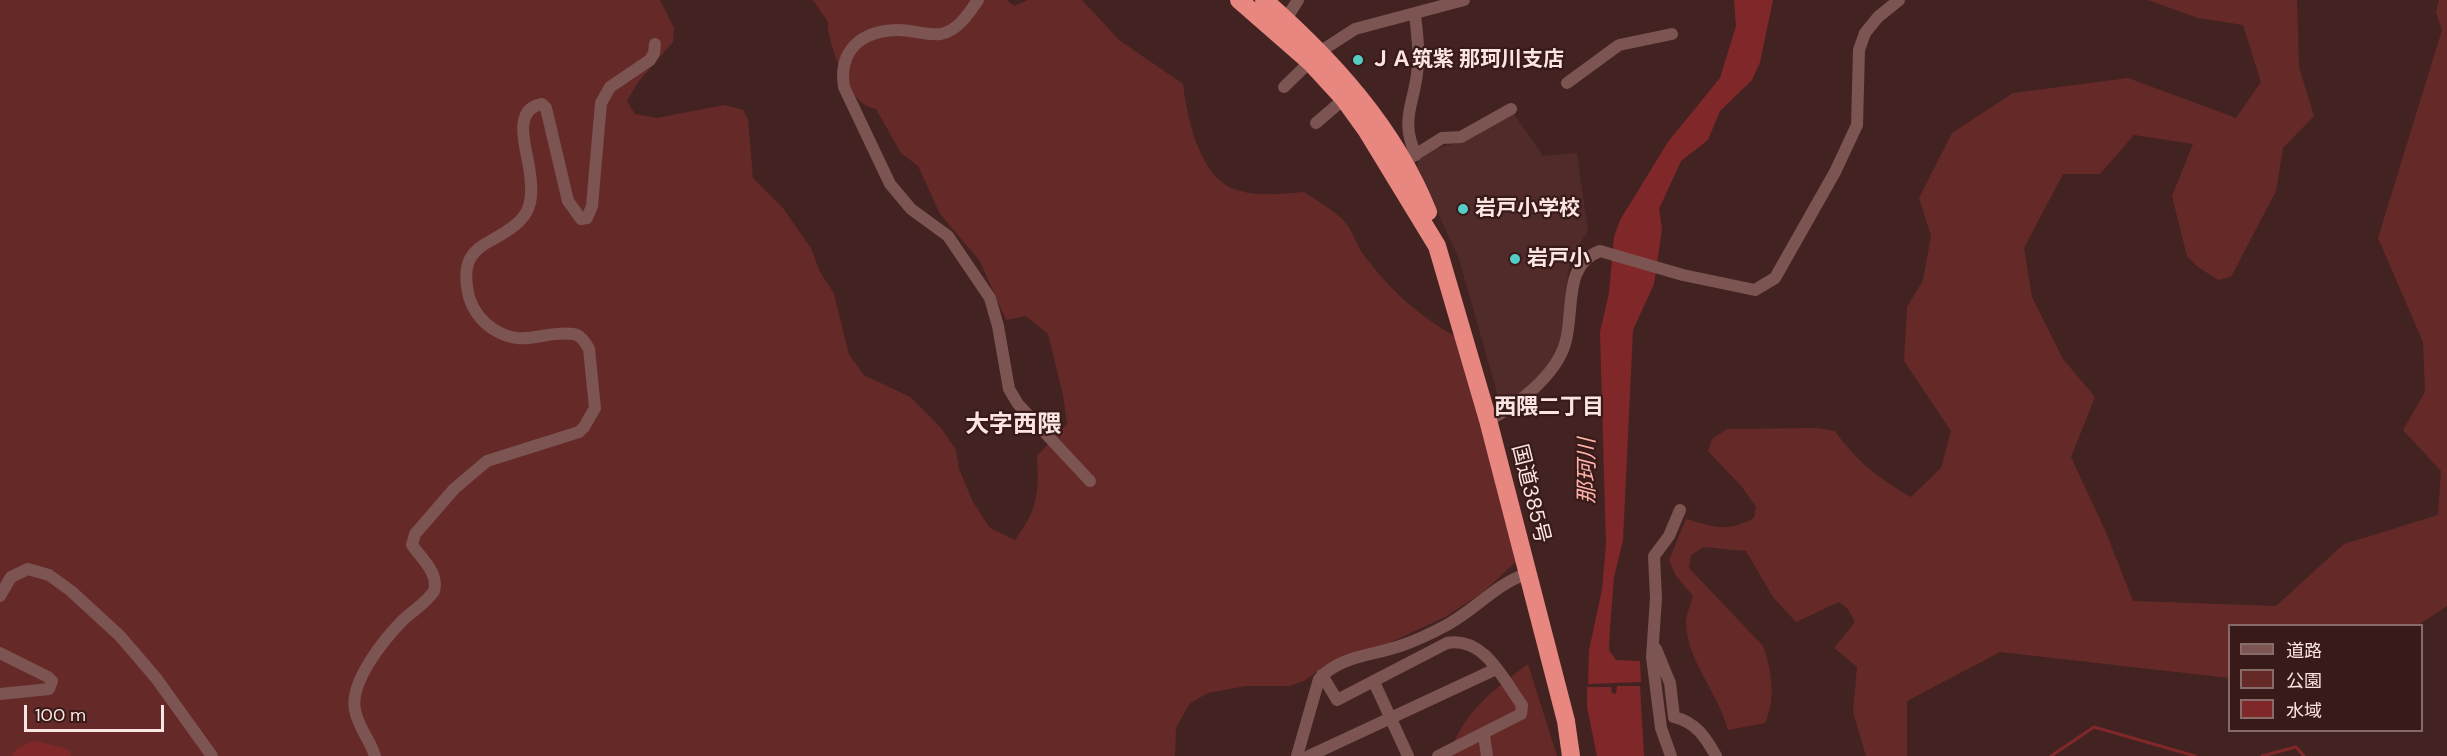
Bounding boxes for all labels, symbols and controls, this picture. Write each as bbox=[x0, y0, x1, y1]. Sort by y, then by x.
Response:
place label: ＪＡ筑紫 那珂川支店 bbox=[1370, 47, 1564, 73]
marker: ＪＡ筑紫 那珂川支店 bbox=[1351, 53, 1365, 67]
place label: 岩戸小学校 bbox=[1475, 196, 1580, 222]
marker: 岩戸小学校 bbox=[1456, 202, 1470, 216]
place label: 岩戸小 bbox=[1527, 246, 1590, 272]
marker: 岩戸小 bbox=[1508, 252, 1522, 266]
district label: 西隈二丁目 bbox=[1494, 395, 1604, 421]
district label: 大字西隈 bbox=[965, 412, 1061, 440]
water label: 那珂川 bbox=[1575, 438, 1601, 504]
street label: 国道385号 bbox=[1506, 442, 1554, 546]
legend bbox=[2228, 624, 2423, 732]
text: 道路 bbox=[2286, 639, 2322, 663]
text: 公園 bbox=[2286, 669, 2322, 693]
scale bar bbox=[27, 693, 166, 731]
text: 水域 bbox=[2286, 699, 2322, 723]
text: 100 m bbox=[35, 703, 86, 727]

